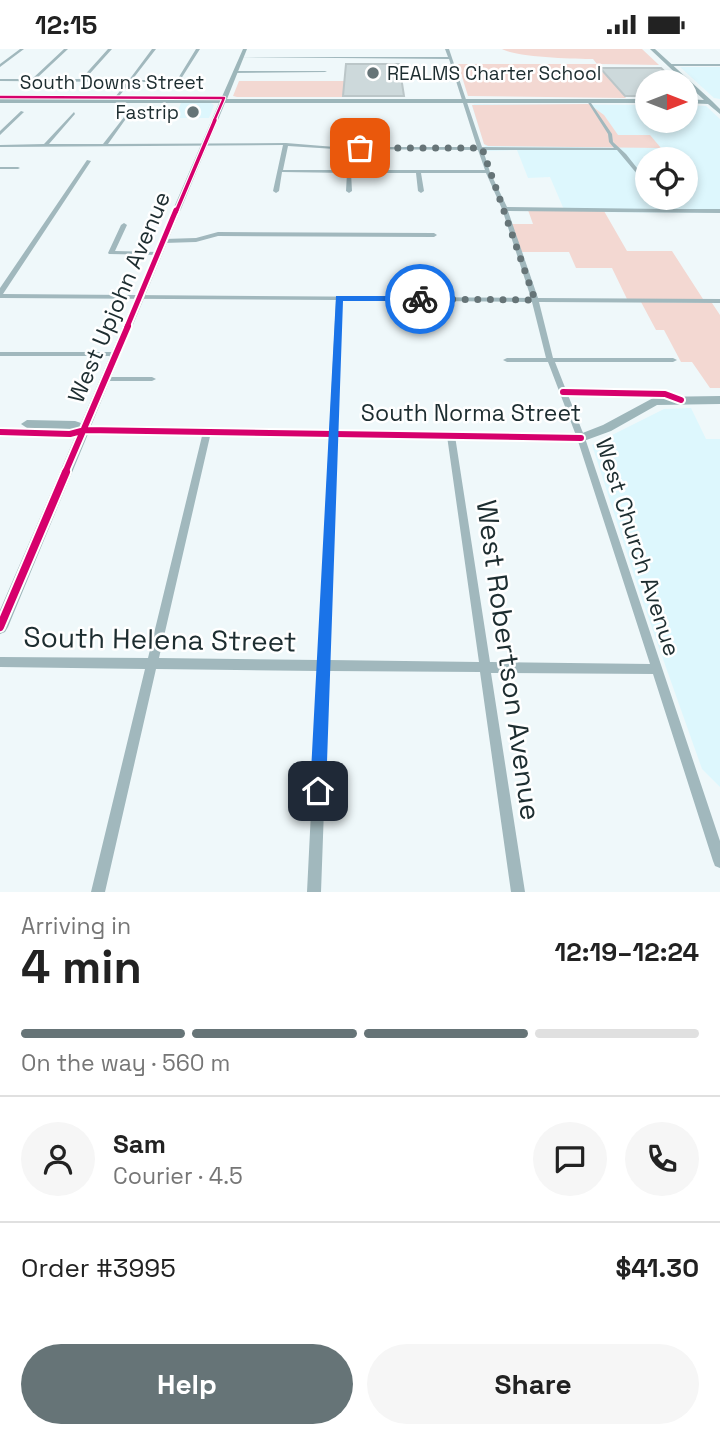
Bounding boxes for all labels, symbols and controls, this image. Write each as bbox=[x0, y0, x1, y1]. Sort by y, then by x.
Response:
text: 12:15 bbox=[35, 8, 97, 42]
place label: REALMS Charter School bbox=[387, 61, 601, 86]
marker: REALMS Charter School bbox=[365, 65, 381, 81]
street label: South Downs Street bbox=[20, 70, 204, 95]
north arrow bbox=[635, 70, 698, 133]
map controls bbox=[635, 70, 698, 210]
place label: Fastrip bbox=[115, 100, 179, 125]
marker: Fastrip bbox=[185, 104, 201, 120]
pin bbox=[330, 118, 390, 178]
icon: bag bbox=[341, 129, 379, 167]
button: locate bbox=[635, 147, 698, 210]
street label: West Upjohn Avenue bbox=[61, 187, 177, 407]
courier bbox=[385, 264, 455, 334]
icon: bike bbox=[401, 280, 439, 318]
street label: South Norma Street bbox=[361, 398, 581, 428]
street label: West Church Avenue bbox=[589, 434, 687, 660]
street label: West Robertson Avenue bbox=[469, 497, 549, 823]
street label: South Helena Street bbox=[23, 619, 297, 659]
pin bbox=[288, 761, 348, 821]
icon: home bbox=[299, 772, 337, 810]
text: Arriving in bbox=[21, 911, 131, 941]
text: 12:19–12:24 bbox=[555, 935, 699, 969]
text: 4 min bbox=[21, 938, 142, 996]
text: On the way · 560 m bbox=[21, 1048, 230, 1078]
button: person bbox=[21, 1122, 95, 1196]
button: chat bbox=[533, 1122, 607, 1196]
button: phone bbox=[625, 1122, 699, 1196]
text: Sam bbox=[113, 1127, 166, 1161]
text: Courier · 4.5 bbox=[113, 1161, 243, 1191]
text: Order #3995 bbox=[21, 1251, 176, 1285]
text: $41.30 bbox=[616, 1251, 699, 1285]
button: Help bbox=[21, 1344, 353, 1424]
button: Share bbox=[367, 1344, 699, 1424]

